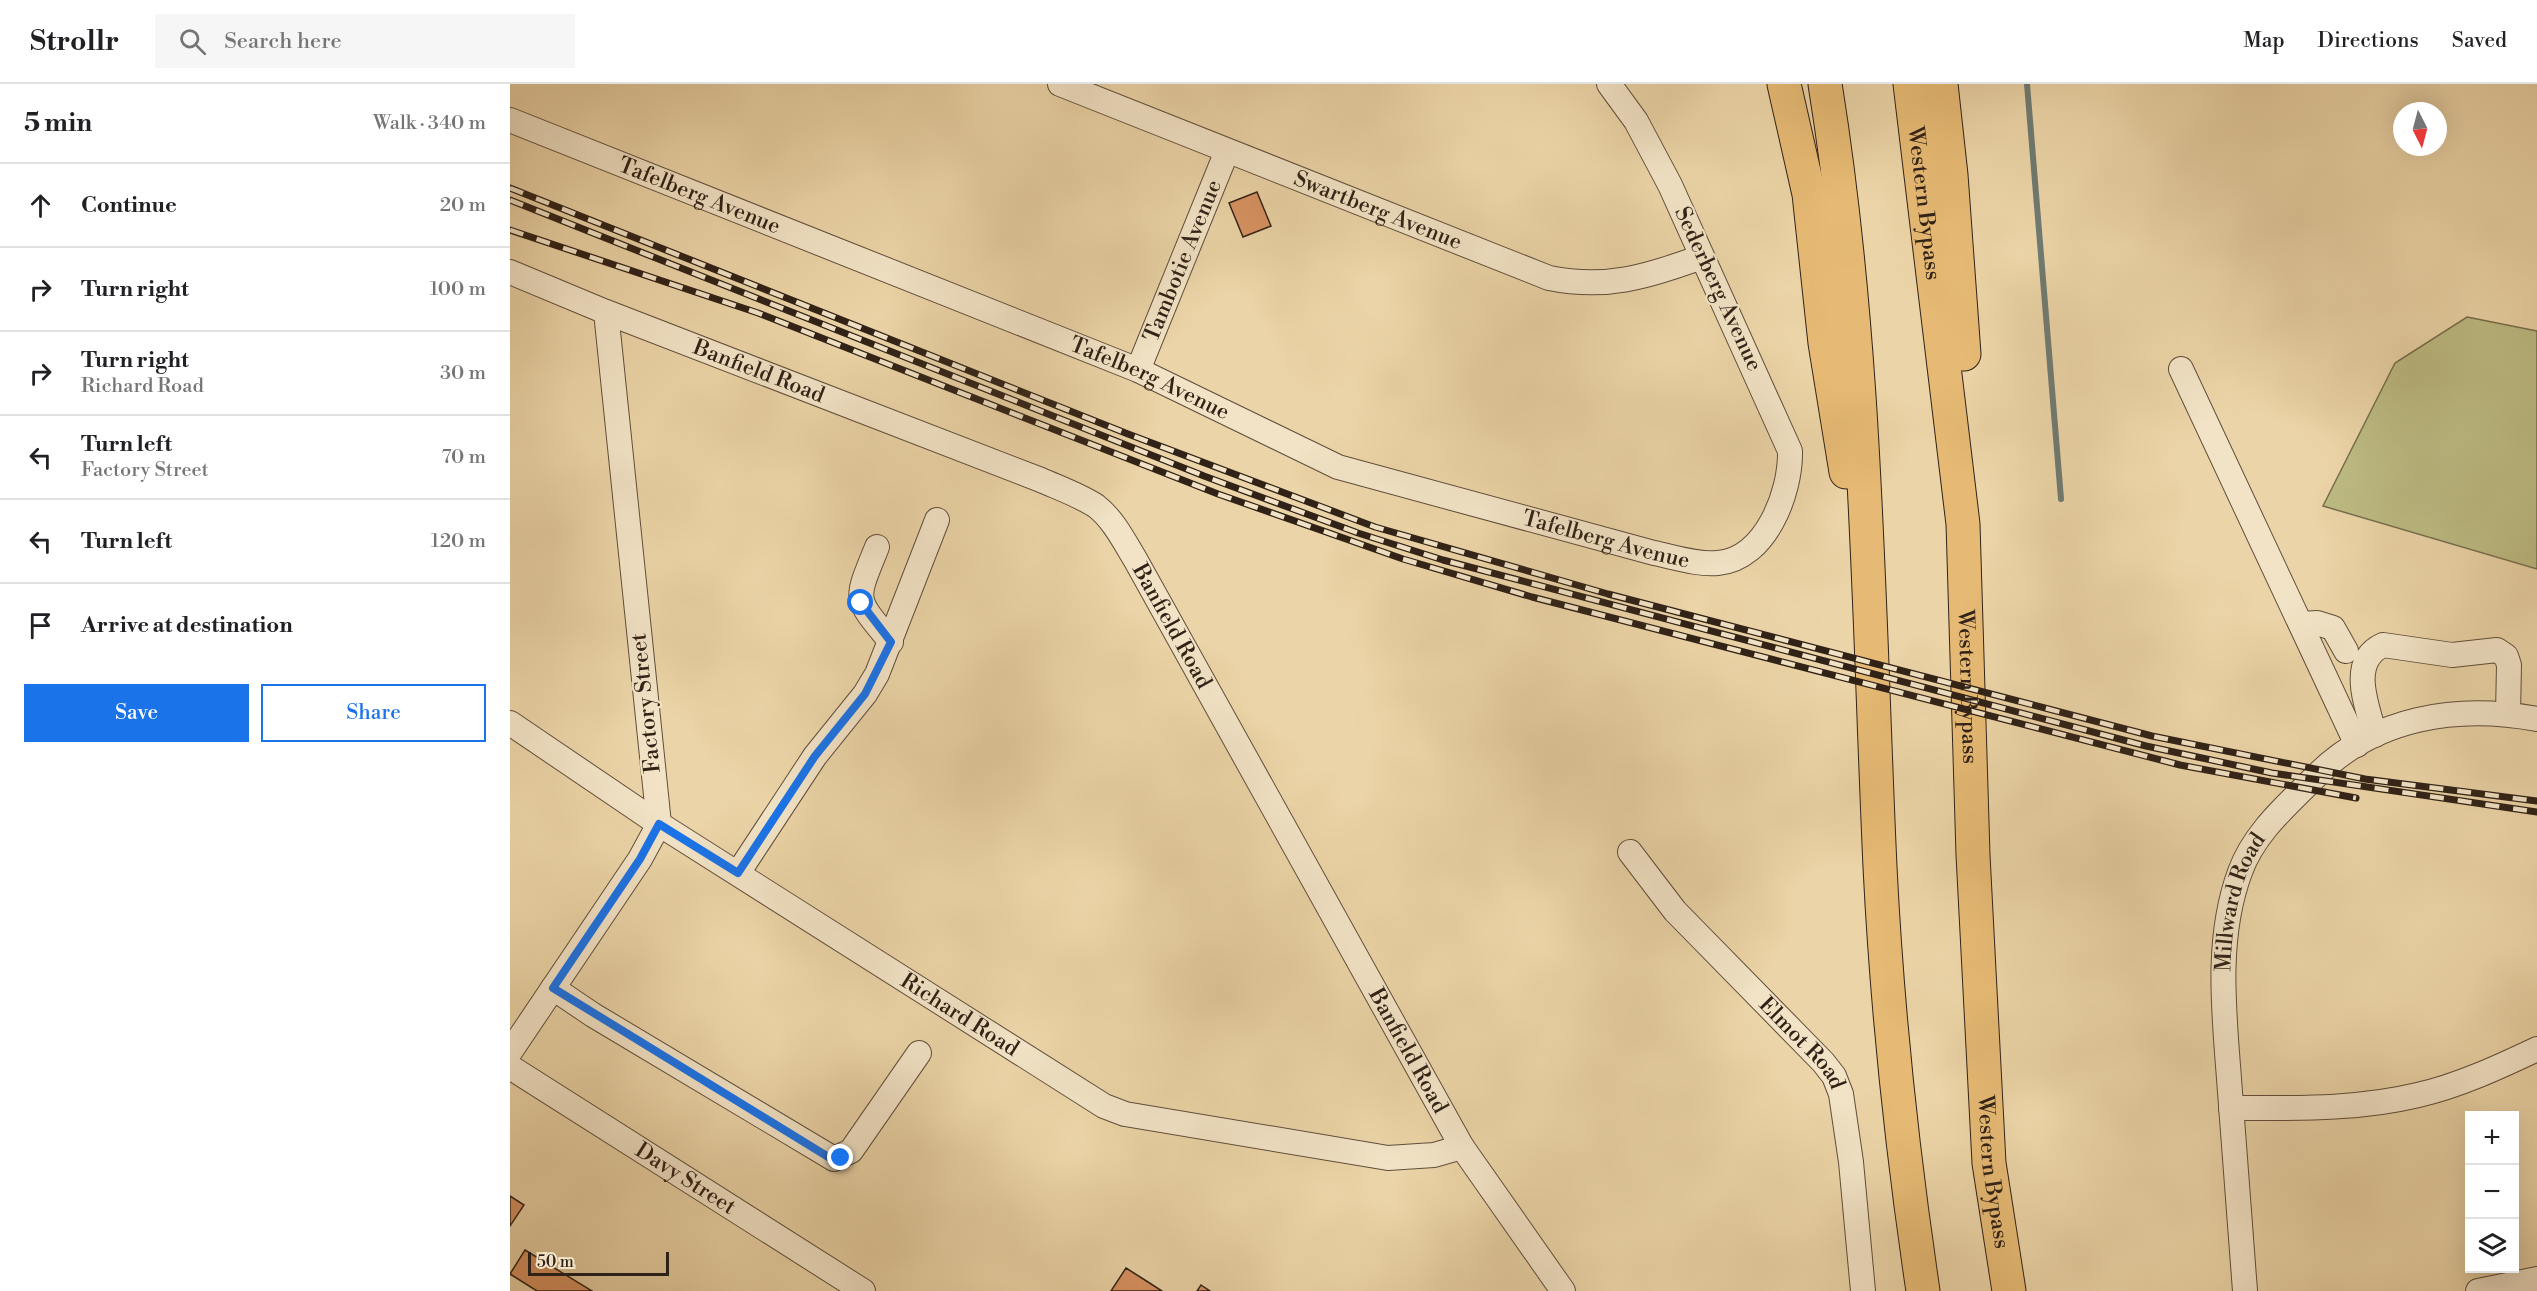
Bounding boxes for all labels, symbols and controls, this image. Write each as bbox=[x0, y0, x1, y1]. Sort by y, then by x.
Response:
search box bbox=[155, 14, 575, 68]
text: Strollr bbox=[30, 24, 119, 59]
icon: search bbox=[176, 25, 209, 58]
text: Search here bbox=[224, 28, 342, 55]
text: Map bbox=[2243, 28, 2285, 54]
text: Directions bbox=[2318, 28, 2419, 54]
text: Saved bbox=[2452, 28, 2507, 54]
north arrow bbox=[2393, 102, 2447, 156]
text: 5 min bbox=[24, 107, 92, 139]
text: Walk · 340 m bbox=[373, 111, 486, 136]
street label: Western Bypass bbox=[1902, 124, 1947, 281]
street label: Tafelberg Avenue bbox=[615, 151, 784, 240]
street label: Swartberg Avenue bbox=[1290, 165, 1466, 256]
street label: Tambotie Avenue bbox=[1137, 176, 1227, 346]
icon: ahead bbox=[24, 189, 57, 222]
text: Continue bbox=[81, 192, 177, 219]
text: 20 m bbox=[440, 193, 486, 218]
street label: Sederberg Avenue bbox=[1668, 203, 1768, 375]
icon: right bbox=[24, 273, 57, 306]
text: Turn right bbox=[81, 276, 189, 303]
text: 100 m bbox=[430, 277, 486, 302]
street label: Tafelberg Avenue bbox=[1066, 331, 1234, 426]
street label: Banfield Road bbox=[688, 333, 829, 409]
text: Turn right bbox=[81, 347, 189, 374]
icon: right bbox=[24, 357, 57, 390]
text: 30 m bbox=[440, 361, 486, 386]
text: Richard Road bbox=[81, 374, 204, 399]
text: Turn left bbox=[81, 431, 172, 458]
icon: left bbox=[24, 441, 57, 474]
text: 70 m bbox=[442, 445, 486, 470]
text: Factory Street bbox=[81, 458, 209, 483]
street label: Tafelberg Avenue bbox=[1519, 504, 1692, 574]
icon: left bbox=[24, 525, 57, 558]
text: Turn left bbox=[81, 528, 172, 555]
text: 120 m bbox=[431, 529, 486, 554]
street label: Banfield Road bbox=[1126, 558, 1218, 694]
route start bbox=[847, 589, 873, 615]
street label: Western Bypass bbox=[1952, 608, 1984, 764]
icon: arrive bbox=[24, 609, 57, 642]
text: Arrive at destination bbox=[81, 612, 293, 639]
street label: Factory Street bbox=[625, 632, 667, 774]
button: Save bbox=[24, 684, 249, 742]
button: Share bbox=[261, 684, 486, 742]
street label: Millward Road bbox=[2210, 827, 2272, 972]
street label: Richard Road bbox=[895, 967, 1024, 1062]
street label: Banfield Road bbox=[1362, 983, 1454, 1118]
street label: Elmot Road bbox=[1753, 991, 1851, 1093]
street label: Western Bypass bbox=[1972, 1093, 2016, 1251]
map controls bbox=[2465, 1111, 2519, 1273]
button: + bbox=[2465, 1111, 2519, 1165]
street label: Davy Street bbox=[630, 1136, 741, 1221]
route end bbox=[827, 1144, 853, 1170]
button: − bbox=[2465, 1165, 2519, 1219]
button: layers bbox=[2465, 1219, 2519, 1273]
scale bar bbox=[528, 1249, 669, 1276]
text: 50 m bbox=[537, 1252, 574, 1272]

